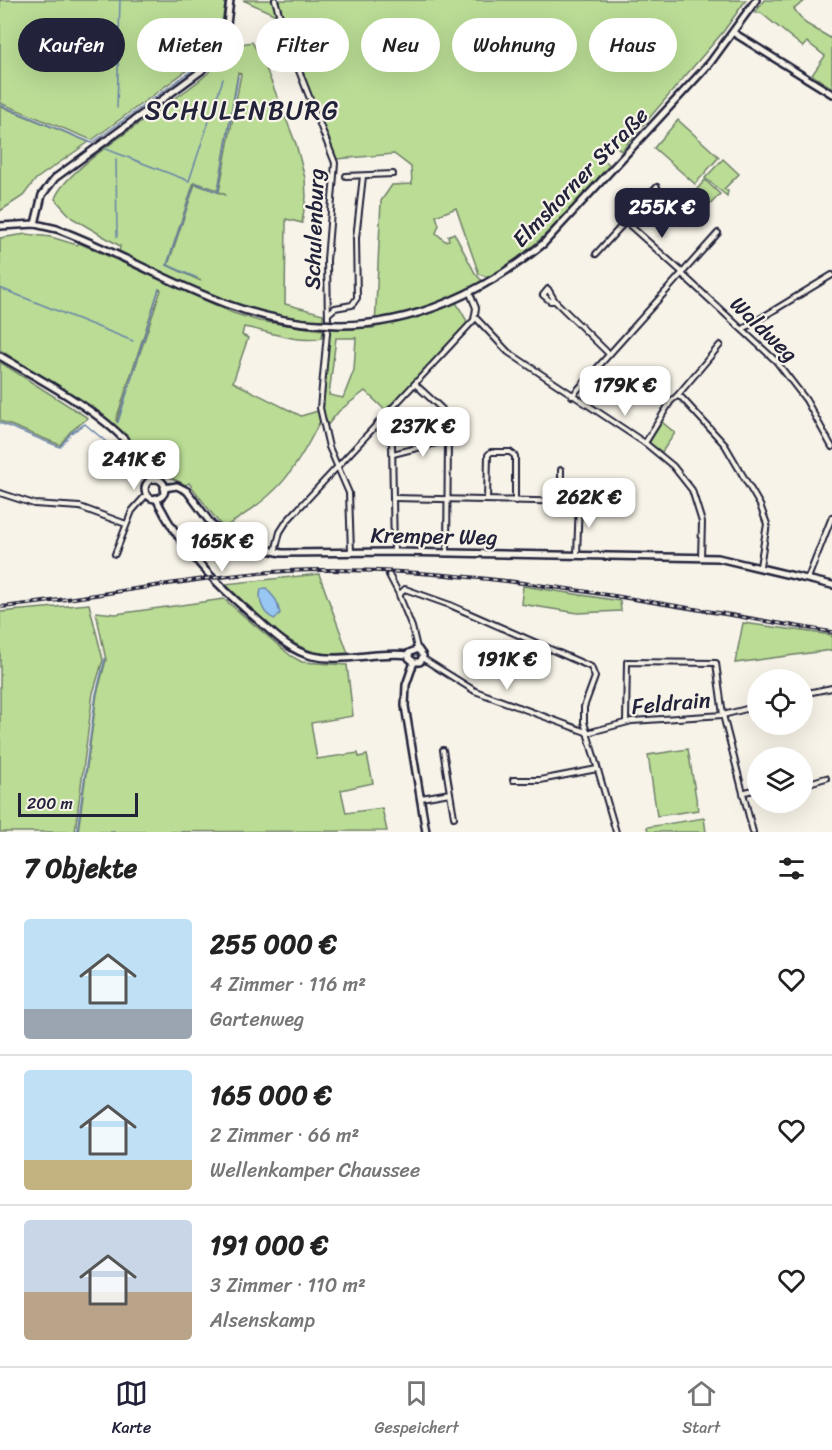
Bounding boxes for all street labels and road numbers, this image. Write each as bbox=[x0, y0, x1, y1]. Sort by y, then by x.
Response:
street label: Elmshorner Straße bbox=[502, 97, 658, 257]
street label: Schulenburg bbox=[292, 168, 336, 290]
street label: Waldweg bbox=[720, 286, 808, 372]
street label: Kremper Weg bbox=[370, 515, 498, 557]
street label: Feldrain bbox=[630, 680, 712, 726]

